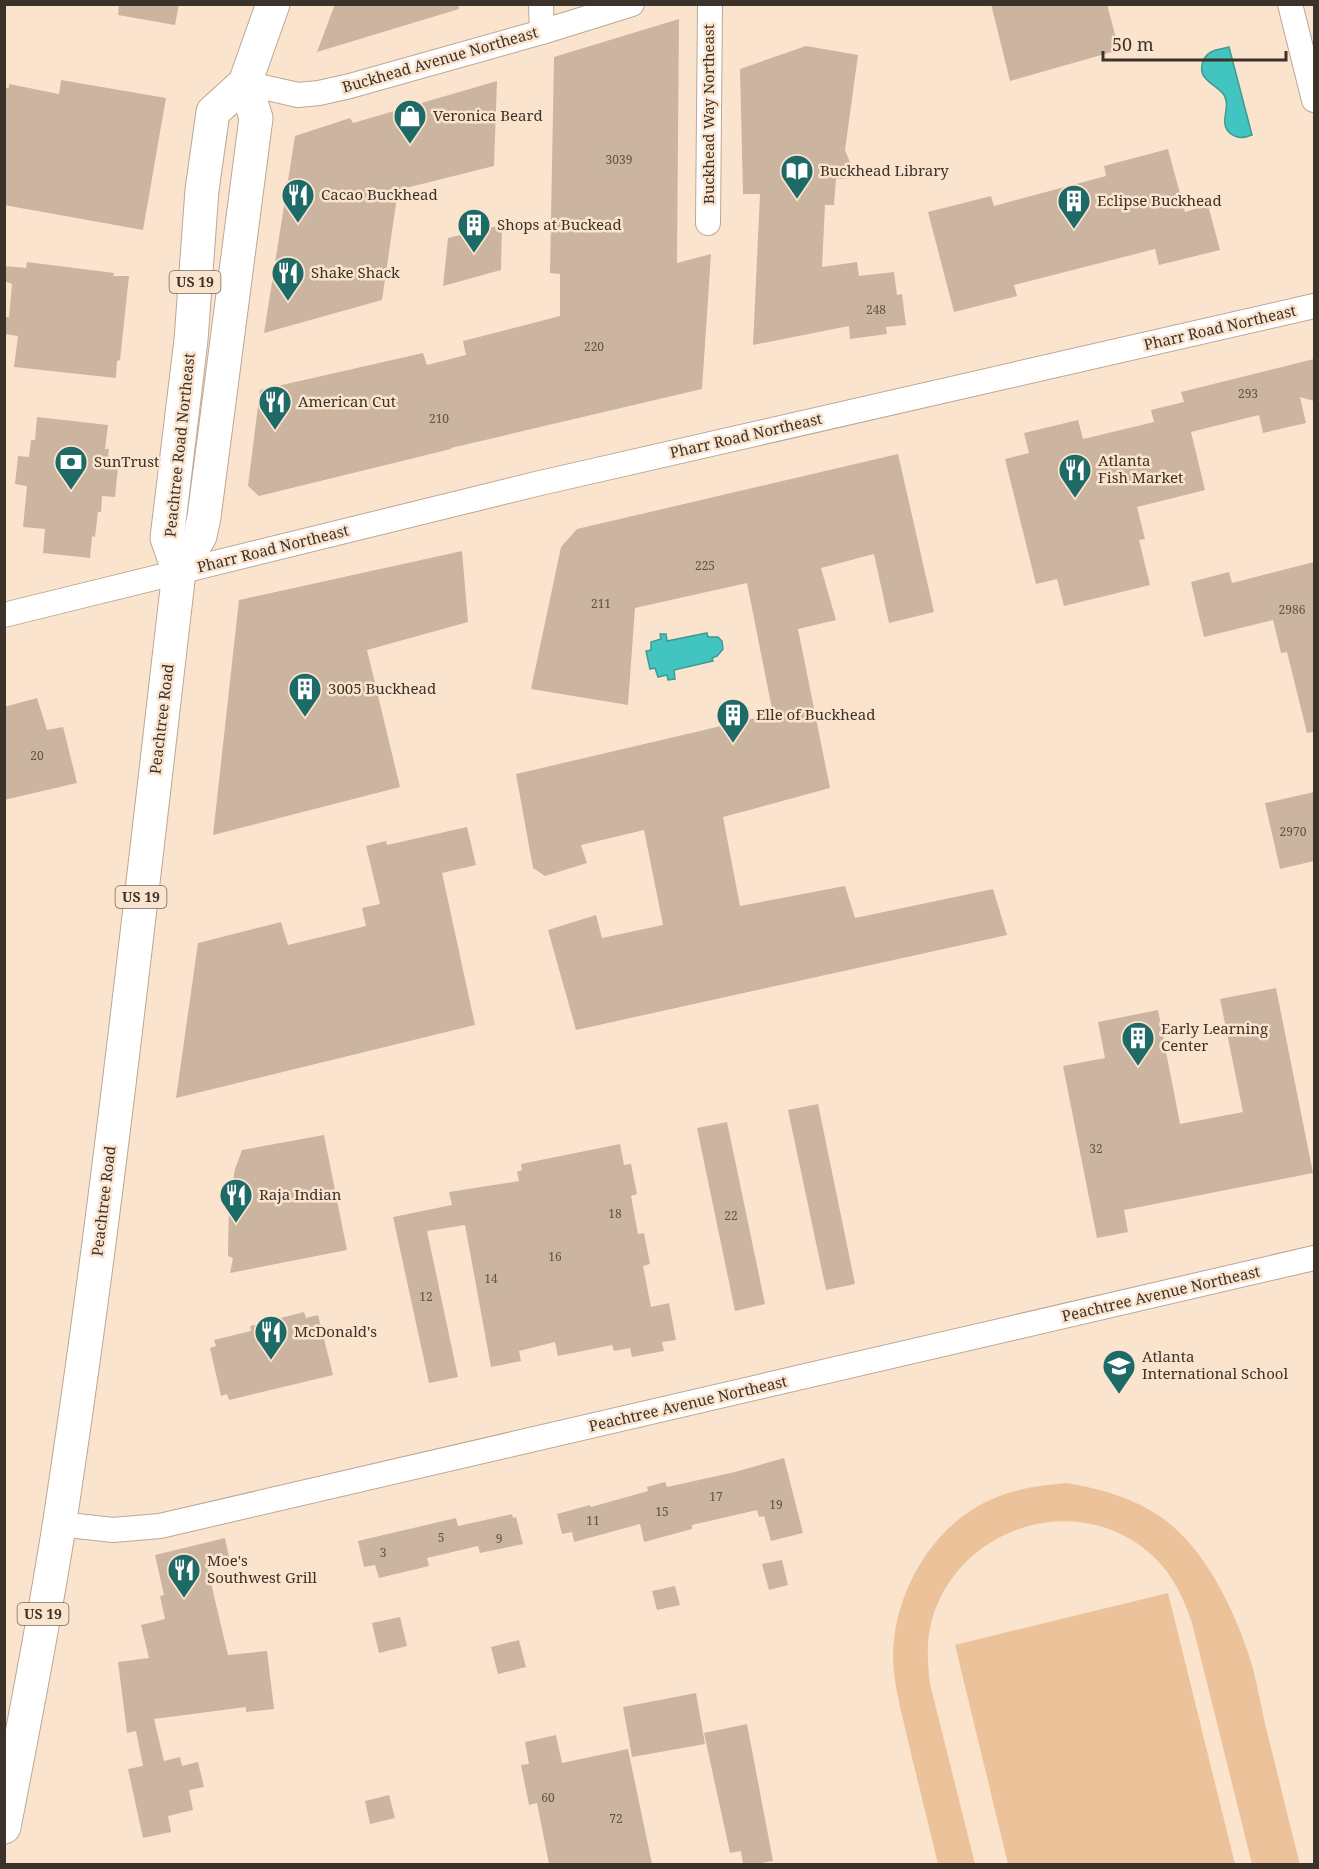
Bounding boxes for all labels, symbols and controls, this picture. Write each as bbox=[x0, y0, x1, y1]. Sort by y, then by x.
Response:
street label: Buckhead Avenue Northeast bbox=[340, 22, 540, 97]
street label: Buckhead Way Northeast bbox=[698, 24, 718, 204]
scale bar bbox=[1103, 24, 1286, 62]
text: 50 m bbox=[1112, 32, 1154, 56]
shop icon: Veronica Beard bbox=[392, 98, 428, 145]
place label: Veronica Beard bbox=[433, 105, 543, 125]
house number: 3039 bbox=[606, 151, 632, 168]
library icon: Buckhead Library bbox=[779, 153, 815, 200]
place label: Buckhead Library bbox=[820, 160, 949, 180]
restaurant icon: Cacao Buckhead bbox=[280, 177, 316, 224]
building icon: Eclipse Buckhead bbox=[1056, 183, 1092, 230]
place label: Cacao Buckhead bbox=[321, 184, 438, 204]
place label: Eclipse Buckhead bbox=[1097, 190, 1222, 210]
building icon: Shops at Buckead bbox=[456, 207, 492, 254]
place label: Shops at Buckead bbox=[497, 214, 622, 234]
restaurant icon: Shake Shack bbox=[270, 255, 306, 302]
place label: Shake Shack bbox=[311, 262, 400, 282]
road number: US 19 bbox=[170, 271, 220, 293]
street label: Pharr Road Northeast bbox=[1142, 300, 1298, 354]
house number: 248 bbox=[866, 301, 886, 318]
house number: 220 bbox=[584, 338, 604, 355]
street label: Peachtree Road Northeast bbox=[159, 352, 199, 538]
restaurant icon: American Cut bbox=[257, 384, 293, 431]
house number: 293 bbox=[1238, 385, 1258, 402]
place label: American Cut bbox=[298, 391, 396, 411]
street label: Pharr Road Northeast bbox=[668, 408, 824, 462]
house number: 210 bbox=[429, 410, 449, 427]
bank icon: SunTrust bbox=[53, 444, 89, 491]
place label: Atlanta Fish Market bbox=[1098, 450, 1183, 487]
place label: SunTrust bbox=[94, 451, 159, 471]
restaurant icon: Atlanta Fish Market bbox=[1057, 452, 1093, 499]
street label: Pharr Road Northeast bbox=[195, 520, 351, 577]
house number: 225 bbox=[695, 557, 715, 574]
house number: 211 bbox=[591, 595, 611, 612]
house number: 2986 bbox=[1279, 601, 1306, 618]
street label: Peachtree Road bbox=[144, 663, 178, 775]
building icon: 3005 Buckhead bbox=[287, 671, 323, 718]
place label: 3005 Buckhead bbox=[328, 678, 436, 698]
building icon: Elle of Buckhead bbox=[715, 697, 751, 744]
place label: Elle of Buckhead bbox=[756, 704, 875, 724]
house number: 20 bbox=[30, 747, 44, 764]
house number: 2970 bbox=[1280, 823, 1307, 840]
road number: US 19 bbox=[116, 886, 166, 908]
place label: Early Learning Center bbox=[1161, 1018, 1268, 1055]
building icon: Early Learning Center bbox=[1120, 1020, 1156, 1067]
house number: 32 bbox=[1089, 1140, 1103, 1157]
street label: Peachtree Road bbox=[86, 1145, 120, 1257]
restaurant icon: Raja Indian bbox=[218, 1177, 254, 1224]
place label: Raja Indian bbox=[259, 1184, 342, 1204]
house number: 18 bbox=[608, 1205, 622, 1222]
house number: 22 bbox=[724, 1207, 738, 1224]
house number: 16 bbox=[548, 1248, 562, 1265]
street label: Peachtree Avenue Northeast bbox=[1060, 1260, 1262, 1326]
house number: 14 bbox=[484, 1270, 498, 1287]
house number: 12 bbox=[419, 1288, 433, 1305]
restaurant icon: McDonald's bbox=[253, 1314, 289, 1361]
place label: McDonald's bbox=[294, 1321, 377, 1341]
place label: Atlanta International School bbox=[1142, 1346, 1288, 1383]
school or university icon: Atlanta International School bbox=[1101, 1348, 1137, 1395]
street label: Peachtree Avenue Northeast bbox=[587, 1370, 789, 1436]
house number: 17 bbox=[709, 1488, 723, 1505]
house number: 19 bbox=[769, 1496, 783, 1513]
house number: 15 bbox=[655, 1503, 669, 1520]
house number: 11 bbox=[586, 1512, 600, 1529]
house number: 5 bbox=[438, 1529, 444, 1546]
house number: 9 bbox=[496, 1530, 502, 1547]
house number: 3 bbox=[380, 1544, 387, 1561]
place label: Moe's Southwest Grill bbox=[207, 1550, 317, 1587]
restaurant icon: Moe's Southwest Grill bbox=[166, 1552, 202, 1599]
road number: US 19 bbox=[18, 1603, 68, 1625]
house number: 60 bbox=[541, 1789, 555, 1806]
house number: 72 bbox=[609, 1810, 623, 1827]

